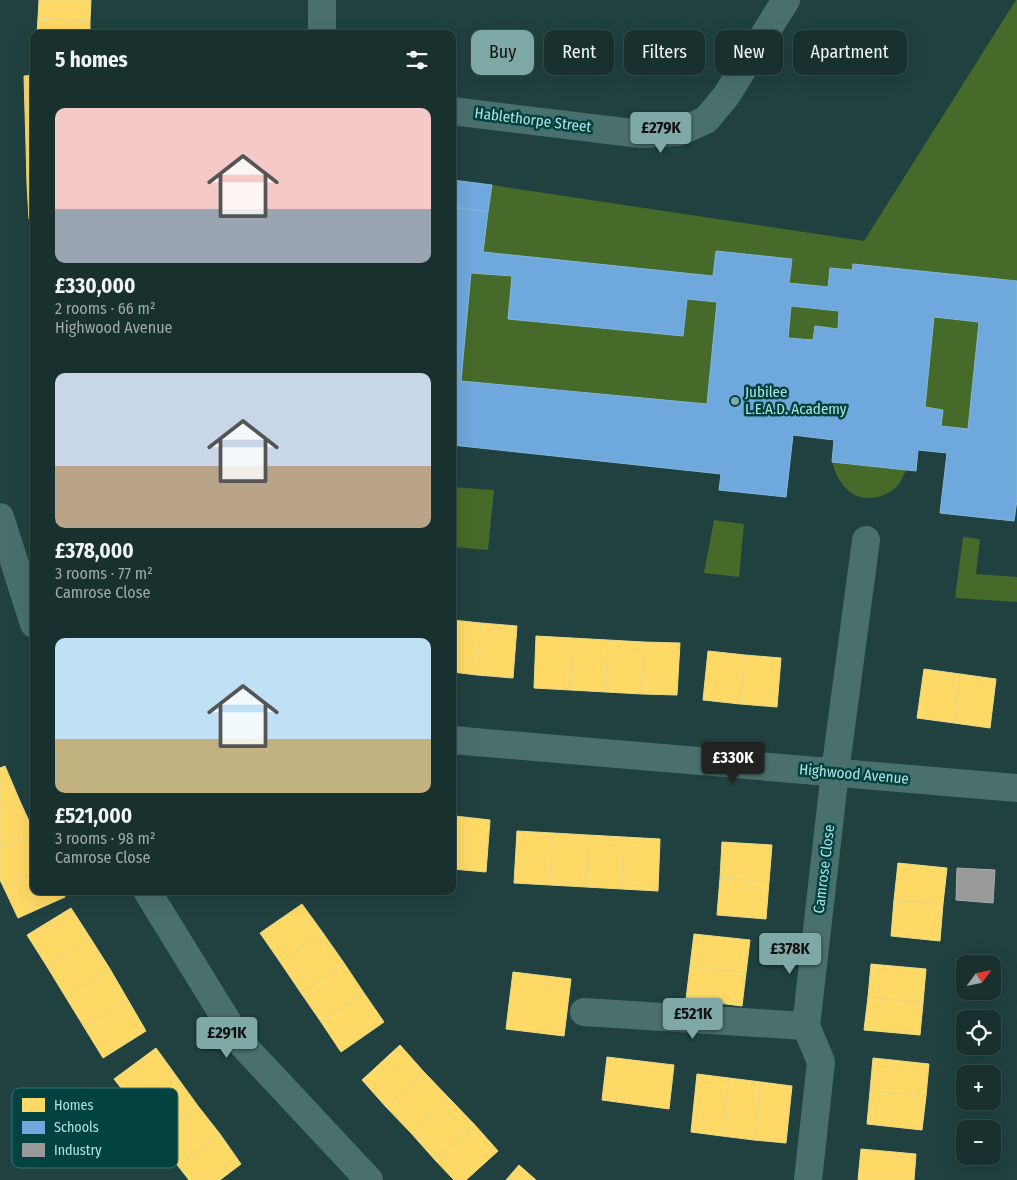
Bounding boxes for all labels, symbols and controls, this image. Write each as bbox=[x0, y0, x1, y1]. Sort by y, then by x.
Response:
chip: Buy bbox=[471, 30, 534, 75]
chip: Rent bbox=[544, 30, 614, 75]
chip: Filters bbox=[624, 30, 705, 75]
chip: New bbox=[715, 30, 783, 75]
chip: Apartment bbox=[793, 30, 907, 75]
icon: filters bbox=[403, 46, 431, 74]
text: 5 homes bbox=[55, 47, 128, 73]
street label: Hablethorpe Street bbox=[474, 104, 592, 136]
pin: £279K bbox=[626, 112, 696, 154]
text: £279K bbox=[641, 118, 681, 137]
icon: home bbox=[198, 141, 288, 231]
text: £330,000 bbox=[55, 273, 136, 299]
text: 2 rooms · 66 m² bbox=[55, 299, 155, 318]
text: Highwood Avenue bbox=[55, 318, 172, 337]
place label: Jubilee L.E.A.D. Academy bbox=[745, 383, 847, 418]
marker: Jubilee L.E.A.D. Academy bbox=[729, 395, 741, 407]
icon: home bbox=[198, 406, 288, 496]
text: £378,000 bbox=[55, 538, 134, 564]
text: 3 rooms · 77 m² bbox=[55, 564, 153, 583]
text: Camrose Close bbox=[55, 583, 150, 602]
icon: home bbox=[198, 671, 288, 761]
pin: £330K bbox=[698, 742, 768, 784]
text: £330K bbox=[712, 748, 754, 767]
street label: Highwood Avenue bbox=[798, 760, 910, 788]
text: £521,000 bbox=[55, 803, 132, 829]
street label: Camrose Close bbox=[810, 824, 838, 914]
text: 3 rooms · 98 m² bbox=[55, 829, 156, 848]
text: Camrose Close bbox=[55, 848, 150, 867]
pin: £378K bbox=[755, 932, 825, 975]
text: £378K bbox=[770, 939, 810, 958]
north arrow bbox=[956, 955, 1001, 1000]
map controls bbox=[956, 955, 1001, 1165]
pin: £521K bbox=[658, 998, 728, 1040]
text: £521K bbox=[674, 1004, 712, 1023]
button: locate bbox=[956, 1010, 1001, 1055]
pin: £291K bbox=[192, 1016, 262, 1059]
text: £291K bbox=[207, 1023, 247, 1042]
button: + bbox=[956, 1065, 1001, 1110]
legend bbox=[12, 1088, 178, 1168]
text: Homes bbox=[54, 1097, 94, 1114]
text: Schools bbox=[54, 1119, 99, 1136]
button: − bbox=[956, 1120, 1001, 1165]
text: Industry bbox=[54, 1142, 102, 1159]

